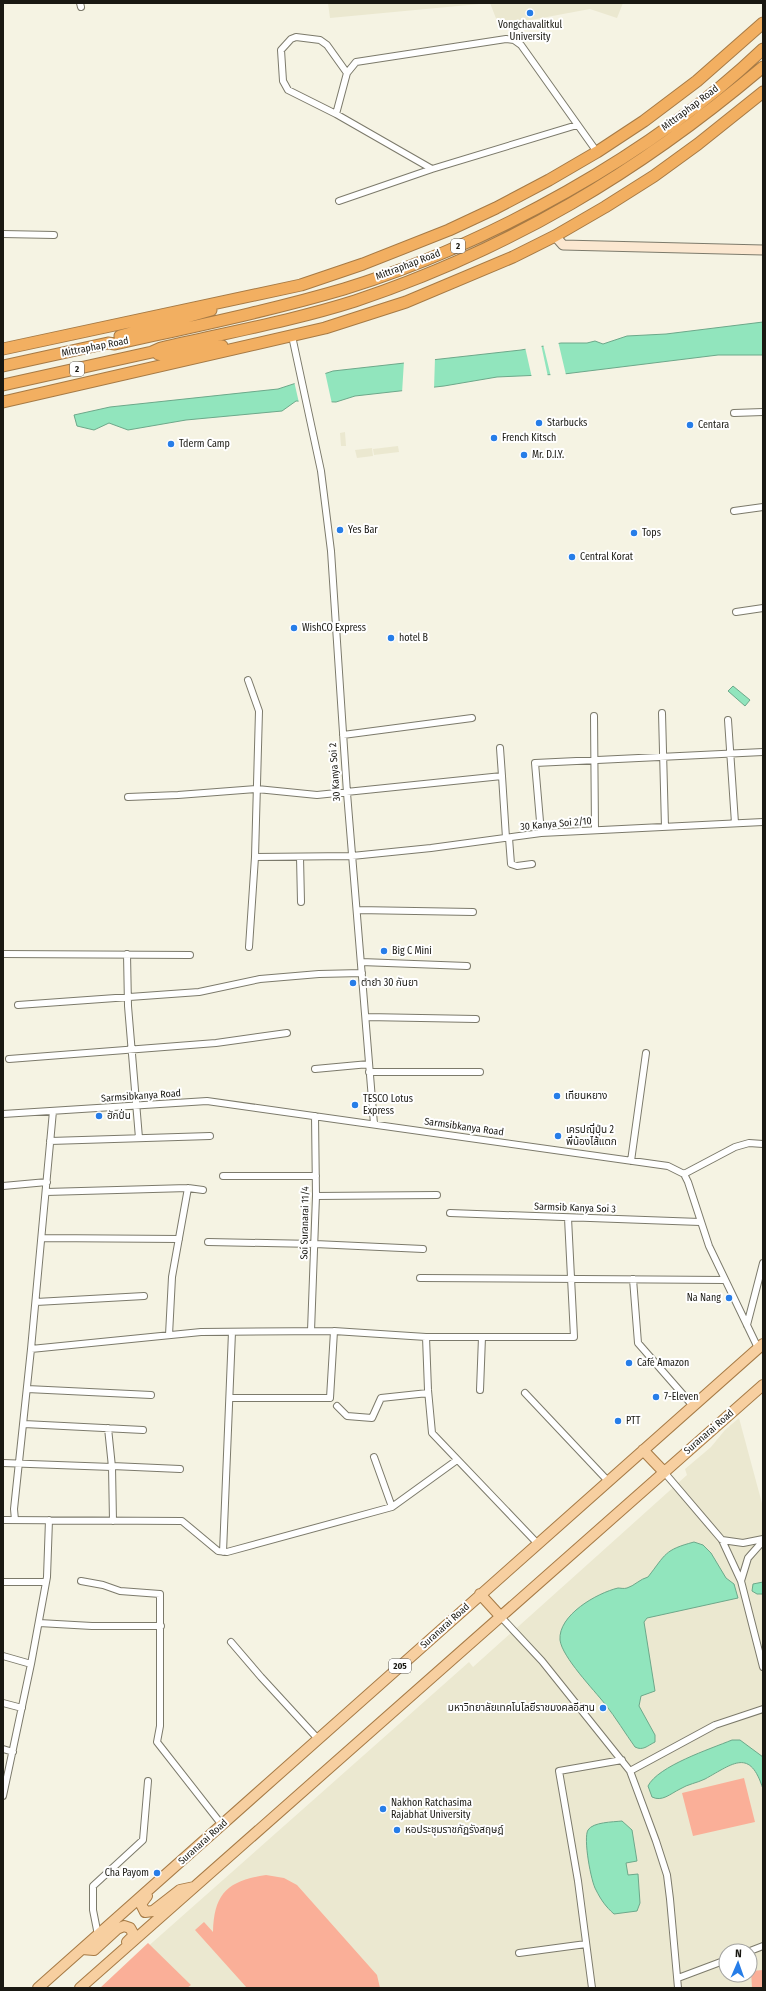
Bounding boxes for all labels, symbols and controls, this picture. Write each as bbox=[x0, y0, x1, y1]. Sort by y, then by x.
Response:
marker: Vongchavalitkul University bbox=[525, 8, 535, 18]
place label: Vongchavalitkul University bbox=[498, 19, 562, 43]
street label: Mittraphap Road bbox=[659, 83, 721, 133]
road number: 2 bbox=[451, 239, 465, 253]
street label: Mittraphap Road bbox=[374, 247, 442, 283]
street label: Mittraphap Road bbox=[60, 335, 130, 359]
road number: 2 bbox=[70, 362, 84, 376]
place label: Starbucks bbox=[547, 417, 587, 429]
marker: Starbucks bbox=[534, 418, 544, 428]
place label: Centara bbox=[698, 419, 729, 431]
marker: Centara bbox=[685, 420, 695, 430]
place label: French Kitsch bbox=[502, 432, 556, 444]
marker: French Kitsch bbox=[489, 433, 499, 443]
place label: Tderm Camp bbox=[179, 438, 230, 450]
marker: Tderm Camp bbox=[166, 439, 176, 449]
place label: Mr. D.I.Y. bbox=[532, 449, 564, 461]
marker: Mr. D.I.Y. bbox=[519, 450, 529, 460]
place label: Yes Bar bbox=[348, 524, 378, 536]
marker: Yes Bar bbox=[335, 525, 345, 535]
place label: Tops bbox=[642, 527, 661, 539]
marker: Tops bbox=[629, 528, 639, 538]
place label: Central Korat bbox=[580, 551, 634, 563]
marker: Central Korat bbox=[567, 552, 577, 562]
place label: WishCO Express bbox=[302, 622, 366, 634]
marker: WishCO Express bbox=[289, 623, 299, 633]
place label: hotel B bbox=[399, 632, 429, 644]
marker: hotel B bbox=[386, 633, 396, 643]
street label: 30 Kanya Soi 2 bbox=[327, 742, 343, 802]
street label: 30 Kanya Soi 2/10 bbox=[520, 815, 592, 833]
place label: Big C Mini bbox=[392, 945, 432, 957]
marker: Big C Mini bbox=[379, 946, 389, 956]
place label: ตำยำ 30 กันยา bbox=[361, 977, 418, 989]
marker: ตำยำ 30 กันยา bbox=[348, 978, 358, 988]
street label: Sarmsibkanya Road bbox=[101, 1087, 181, 1105]
place label: เทียนหยาง bbox=[565, 1090, 607, 1102]
marker: เทียนหยาง bbox=[552, 1091, 562, 1101]
place label: TESCO Lotus Express bbox=[363, 1093, 413, 1117]
marker: TESCO Lotus Express bbox=[350, 1100, 360, 1110]
place label: ฮักปั่น bbox=[107, 1108, 131, 1122]
marker: ฮักปั่น bbox=[94, 1111, 104, 1121]
street label: Sarmsibkanya Road bbox=[424, 1115, 504, 1139]
place label: เครปญี่ปุ่น 2 พี่น้องไส้แตก bbox=[566, 1122, 617, 1148]
marker: เครปญี่ปุ่น 2 พี่น้องไส้แตก bbox=[553, 1131, 563, 1141]
street label: Soi Suranarai 11/4 bbox=[298, 1186, 312, 1260]
street label: Sarmsib Kanya Soi 3 bbox=[534, 1201, 617, 1215]
place label: Na Nang bbox=[687, 1292, 721, 1304]
marker: Na Nang bbox=[724, 1293, 734, 1303]
place label: Café Amazon bbox=[637, 1357, 689, 1369]
marker: Café Amazon bbox=[624, 1358, 634, 1368]
place label: 7-Eleven bbox=[664, 1391, 698, 1403]
marker: 7-Eleven bbox=[651, 1392, 661, 1402]
street label: Suranarai Road bbox=[682, 1407, 736, 1457]
place label: PTT bbox=[626, 1415, 641, 1427]
marker: PTT bbox=[613, 1416, 623, 1426]
street label: Suranarai Road bbox=[418, 1601, 472, 1651]
road number: 205 bbox=[389, 1659, 411, 1673]
place label: มหาวิทยาลัยเทคโนโลยีราชมงคลอีสาน bbox=[448, 1702, 595, 1714]
marker: มหาวิทยาลัยเทคโนโลยีราชมงคลอีสาน bbox=[598, 1703, 608, 1713]
place label: Nakhon Ratchasima Rajabhat University bbox=[391, 1797, 472, 1821]
marker: Nakhon Ratchasima Rajabhat University bbox=[378, 1804, 388, 1814]
street label: Suranarai Road bbox=[176, 1817, 230, 1867]
place label: หอประชุมราชภัฏรังสฤษฎ์ bbox=[405, 1824, 503, 1836]
marker: หอประชุมราชภัฏรังสฤษฎ์ bbox=[392, 1825, 402, 1835]
place label: Cha Payom bbox=[105, 1867, 149, 1879]
marker: Cha Payom bbox=[152, 1868, 162, 1878]
north arrow bbox=[718, 1943, 758, 1983]
text: N bbox=[735, 1947, 742, 1960]

